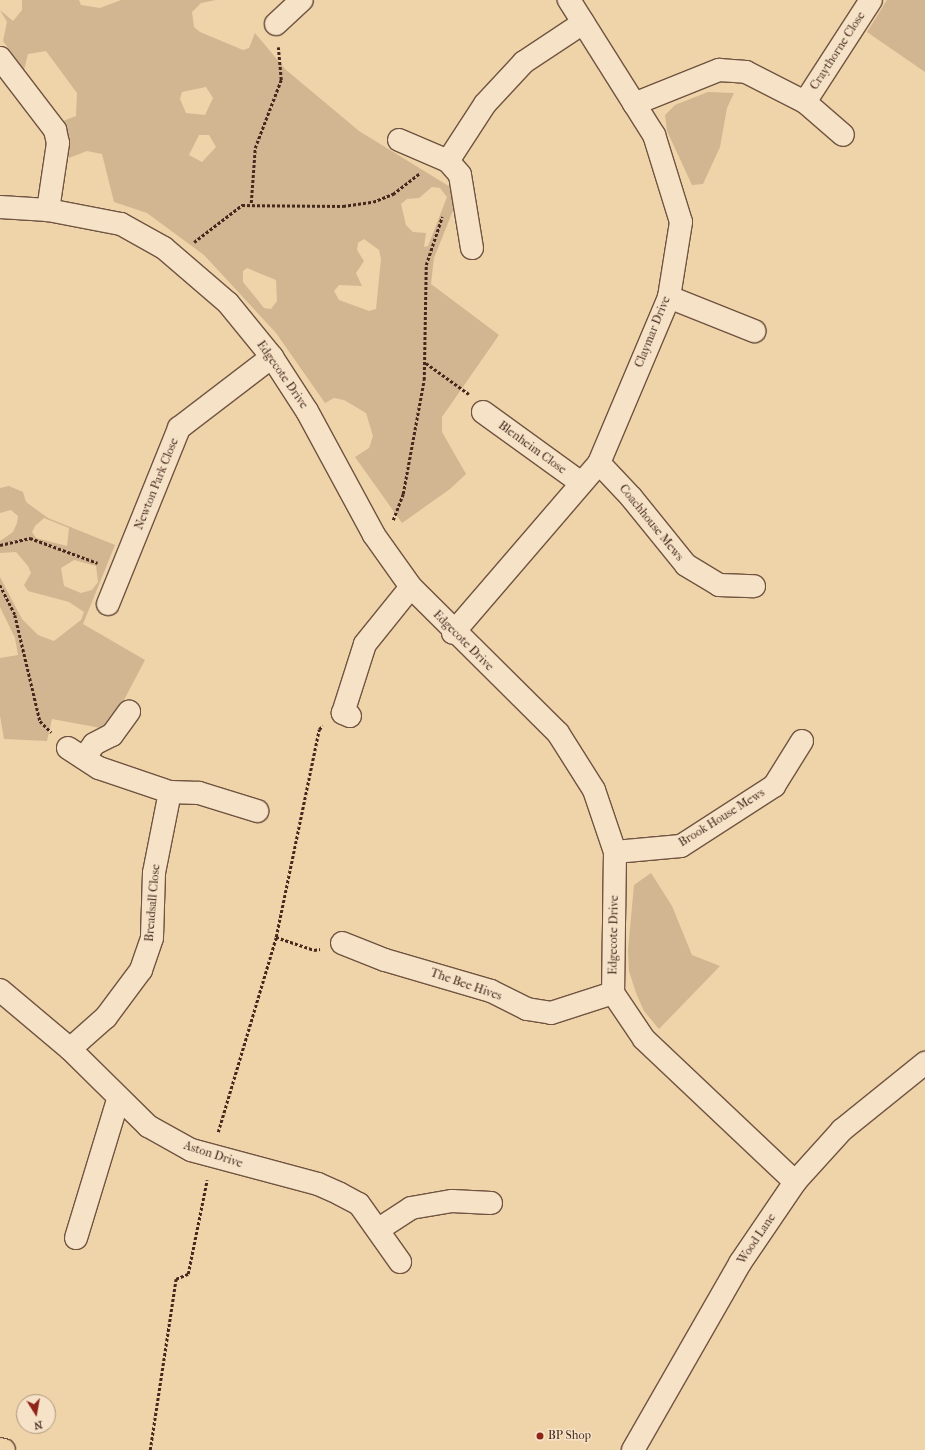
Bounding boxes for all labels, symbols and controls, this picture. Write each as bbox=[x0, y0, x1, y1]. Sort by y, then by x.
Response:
street label: Craythorne Close bbox=[807, 9, 869, 93]
street label: Claymar Drive bbox=[632, 294, 674, 370]
street label: Edgecote Drive bbox=[253, 338, 311, 412]
street label: Blenheim Close bbox=[495, 419, 569, 477]
street label: Newton Park Close bbox=[132, 436, 182, 532]
street label: Coachhouse Mews bbox=[616, 482, 686, 564]
street label: Edgecote Drive bbox=[430, 608, 496, 674]
street label: Brook House Mews bbox=[676, 786, 768, 850]
street label: Breadsall Close bbox=[142, 864, 164, 942]
street label: Edgecote Drive bbox=[606, 895, 622, 975]
street label: The Bee Hives bbox=[428, 966, 504, 1004]
street label: Aston Drive bbox=[182, 1139, 244, 1171]
street label: Wood Lane bbox=[735, 1211, 779, 1267]
north arrow bbox=[16, 1394, 56, 1434]
text: N bbox=[33, 1418, 44, 1432]
place label: BP Shop bbox=[548, 1429, 591, 1443]
marker: BP Shop bbox=[535, 1431, 545, 1441]

